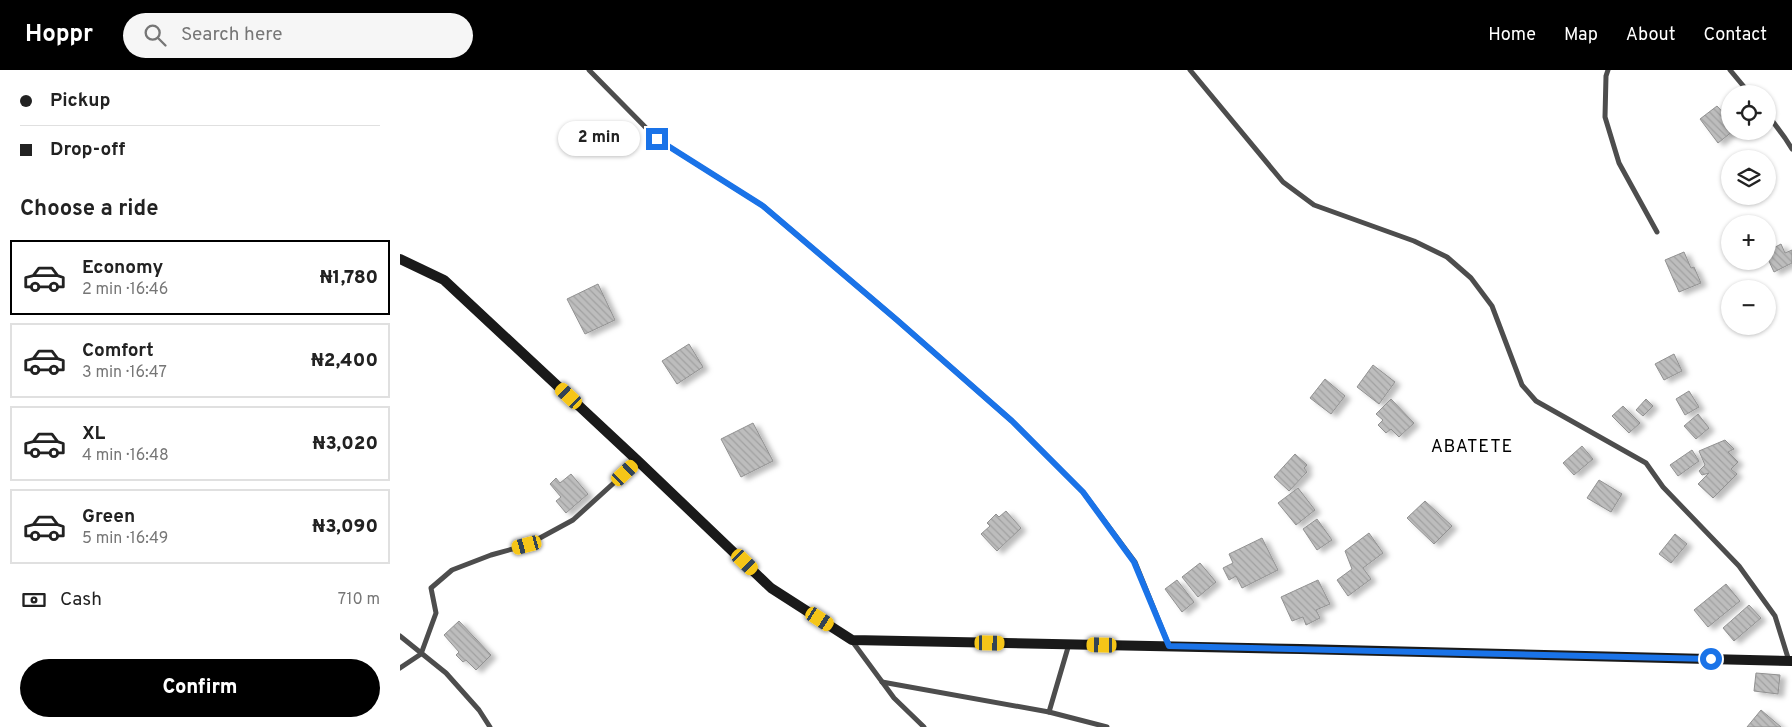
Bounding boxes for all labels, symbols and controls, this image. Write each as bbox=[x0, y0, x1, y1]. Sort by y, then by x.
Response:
search box bbox=[123, 13, 473, 58]
text: Hoppr bbox=[25, 20, 93, 50]
icon: search bbox=[141, 21, 169, 49]
text: Search here bbox=[181, 23, 283, 47]
text: Home bbox=[1488, 24, 1536, 47]
text: Map bbox=[1564, 24, 1598, 47]
text: About bbox=[1626, 24, 1675, 47]
text: Contact bbox=[1703, 24, 1767, 47]
map controls bbox=[1721, 85, 1776, 335]
button: locate bbox=[1721, 85, 1776, 140]
text: Pickup bbox=[50, 89, 110, 113]
callout: 2 min bbox=[557, 122, 640, 156]
text: 2 min bbox=[578, 128, 620, 148]
route end bbox=[646, 128, 668, 150]
text: Drop-off bbox=[50, 138, 125, 162]
button: layers bbox=[1721, 150, 1776, 205]
text: Choose a ride bbox=[20, 196, 158, 223]
button: + bbox=[1721, 215, 1776, 270]
icon: car bbox=[22, 255, 67, 300]
text: Economy bbox=[82, 256, 163, 280]
text: ₦1,780 bbox=[320, 266, 378, 290]
text: 2 min · 16:46 bbox=[82, 280, 168, 300]
button: − bbox=[1721, 280, 1776, 335]
icon: car bbox=[22, 338, 67, 383]
text: Comfort bbox=[82, 339, 154, 363]
text: ₦2,400 bbox=[311, 349, 378, 373]
text: 3 min · 16:47 bbox=[82, 363, 167, 383]
car bbox=[552, 380, 585, 412]
icon: car bbox=[22, 421, 67, 466]
text: XL bbox=[82, 422, 105, 446]
text: ₦3,020 bbox=[313, 432, 378, 456]
district label: ABATETE bbox=[1431, 436, 1513, 459]
text: 4 min · 16:48 bbox=[82, 446, 169, 466]
car bbox=[608, 457, 641, 489]
icon: car bbox=[22, 504, 67, 549]
text: Green bbox=[82, 505, 135, 529]
text: ₦3,090 bbox=[312, 515, 378, 539]
text: 5 min · 16:49 bbox=[82, 529, 168, 549]
car bbox=[510, 534, 543, 556]
car bbox=[729, 546, 761, 578]
icon: cash bbox=[20, 586, 48, 614]
text: Cash bbox=[60, 588, 102, 612]
text: 710 m bbox=[338, 590, 380, 610]
car bbox=[803, 605, 836, 633]
car bbox=[974, 635, 1005, 651]
car bbox=[1086, 637, 1117, 653]
route start bbox=[1700, 648, 1722, 670]
button: Confirm bbox=[20, 659, 380, 717]

